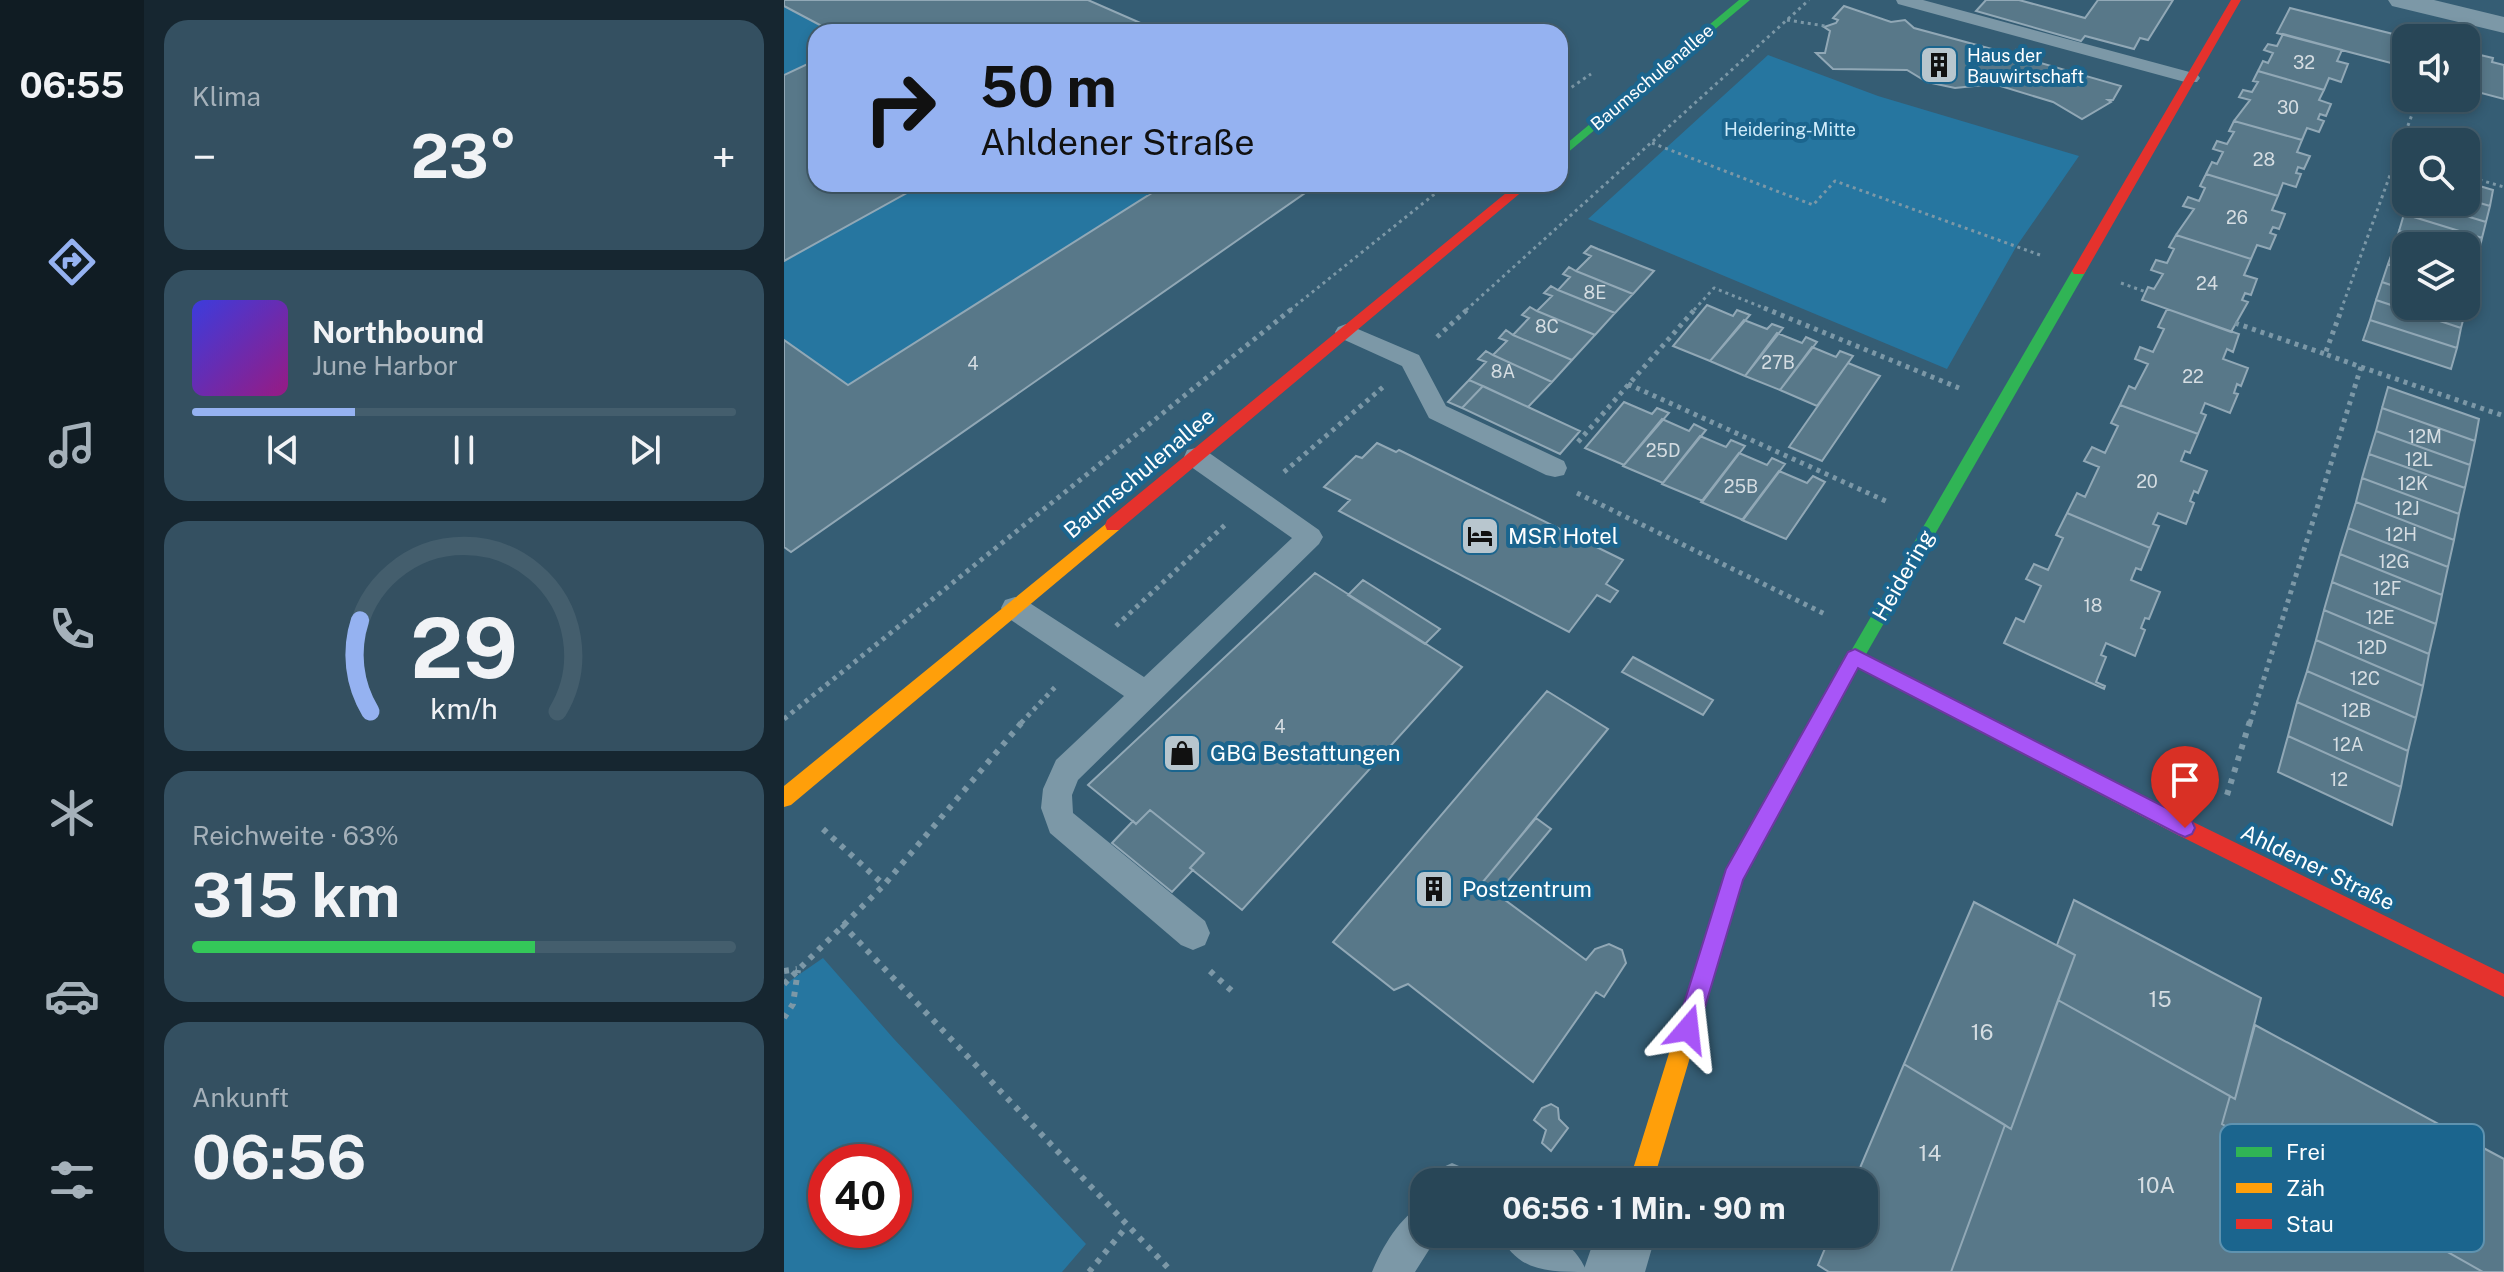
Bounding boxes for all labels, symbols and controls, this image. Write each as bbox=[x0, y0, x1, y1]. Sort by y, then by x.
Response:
street label: Baumschulenallee bbox=[1586, 20, 1718, 134]
map controls bbox=[2392, 24, 2480, 320]
button: sound bbox=[2392, 24, 2480, 112]
building icon: Haus der Bauwirtschaft bbox=[1918, 44, 1960, 86]
place label: Haus der Bauwirtschaft bbox=[1967, 45, 2084, 87]
house number: 32 bbox=[2293, 52, 2315, 73]
text: 50 m bbox=[980, 54, 1117, 120]
icon: right bbox=[848, 56, 952, 160]
text: 06:55 bbox=[19, 64, 125, 106]
text: Klima bbox=[192, 81, 261, 112]
house number: 30 bbox=[2277, 97, 2299, 118]
park label: Heidering-Mitte bbox=[1724, 119, 1856, 140]
text: 23° bbox=[411, 121, 517, 192]
text: Ahldener Straße bbox=[980, 121, 1255, 163]
button: search bbox=[2392, 128, 2480, 216]
text: − bbox=[192, 131, 216, 183]
text: + bbox=[712, 131, 736, 183]
house number: 28 bbox=[2253, 149, 2275, 170]
house number: 26 bbox=[2226, 207, 2248, 228]
button: layers bbox=[2392, 232, 2480, 320]
icon: directions bbox=[44, 234, 100, 290]
house number: 24 bbox=[2196, 273, 2218, 294]
house number: 8E bbox=[1584, 282, 1606, 303]
text: Northbound bbox=[312, 314, 484, 350]
house number: 8C bbox=[1535, 316, 1559, 337]
text: June Harbor bbox=[312, 350, 458, 381]
house number: 27B bbox=[1761, 352, 1795, 373]
house number: 4 bbox=[967, 353, 979, 374]
house number: 8A bbox=[1491, 361, 1515, 382]
house number: 22 bbox=[2182, 366, 2204, 387]
street label: Baumschulenallee bbox=[1059, 403, 1219, 543]
icon: music bbox=[44, 417, 100, 473]
house number: 12M bbox=[2408, 426, 2442, 447]
icon: previous bbox=[261, 428, 305, 472]
icon: pause bbox=[442, 428, 486, 472]
icon: next bbox=[623, 428, 667, 472]
house number: 25D bbox=[1646, 440, 1680, 461]
house number: 12L bbox=[2405, 449, 2433, 470]
house number: 20 bbox=[2136, 471, 2158, 492]
house number: 12K bbox=[2398, 473, 2428, 494]
house number: 25B bbox=[1724, 476, 1758, 497]
house number: 12J bbox=[2394, 498, 2420, 519]
hotel icon: MSR Hotel bbox=[1459, 515, 1501, 557]
place label: MSR Hotel bbox=[1508, 523, 1618, 549]
house number: 12H bbox=[2385, 524, 2417, 545]
street label: Heidering bbox=[1867, 525, 1939, 625]
house number: 12G bbox=[2378, 551, 2410, 572]
house number: 12F bbox=[2373, 578, 2401, 599]
house number: 18 bbox=[2084, 595, 2102, 616]
text: 29 bbox=[410, 599, 518, 697]
icon: phone bbox=[44, 601, 100, 657]
house number: 12E bbox=[2365, 607, 2395, 628]
house number: 12D bbox=[2357, 637, 2387, 658]
house number: 12C bbox=[2350, 668, 2380, 689]
text: km/h bbox=[430, 692, 498, 725]
house number: 12B bbox=[2341, 700, 2371, 721]
house number: 4 bbox=[1274, 716, 1286, 737]
shop icon: GBG Bestattungen bbox=[1161, 732, 1203, 774]
house number: 12A bbox=[2333, 734, 2364, 755]
place label: GBG Bestattungen bbox=[1210, 740, 1401, 766]
pin bbox=[2151, 746, 2219, 828]
icon: arrive bbox=[2163, 758, 2207, 802]
house number: 12 bbox=[2330, 769, 2348, 790]
icon: climate bbox=[44, 785, 100, 841]
street label: Ahldener Straße bbox=[2237, 819, 2399, 915]
text: Reichweite · 63% bbox=[192, 820, 399, 851]
text: 315 km bbox=[192, 860, 400, 931]
building icon: Postzentrum bbox=[1413, 868, 1455, 910]
place label: Postzentrum bbox=[1462, 876, 1592, 902]
icon: car bbox=[44, 968, 100, 1024]
house number: 15 bbox=[2148, 986, 2172, 1012]
position arrow bbox=[1646, 987, 1730, 1071]
house number: 16 bbox=[1971, 1019, 1993, 1045]
text: Ankunft bbox=[192, 1082, 289, 1113]
text: 06:56 bbox=[192, 1122, 366, 1193]
legend bbox=[2220, 1124, 2484, 1252]
text: Frei bbox=[2286, 1139, 2325, 1165]
house number: 14 bbox=[1919, 1140, 1942, 1166]
speed limit sign: 40 bbox=[808, 1144, 912, 1248]
icon: filters bbox=[44, 1152, 100, 1208]
house number: 10A bbox=[2137, 1172, 2175, 1198]
text: Zäh bbox=[2286, 1175, 2325, 1201]
text: 06:56 · 1 Min. · 90 m bbox=[1502, 1190, 1786, 1226]
text: Stau bbox=[2286, 1211, 2334, 1237]

